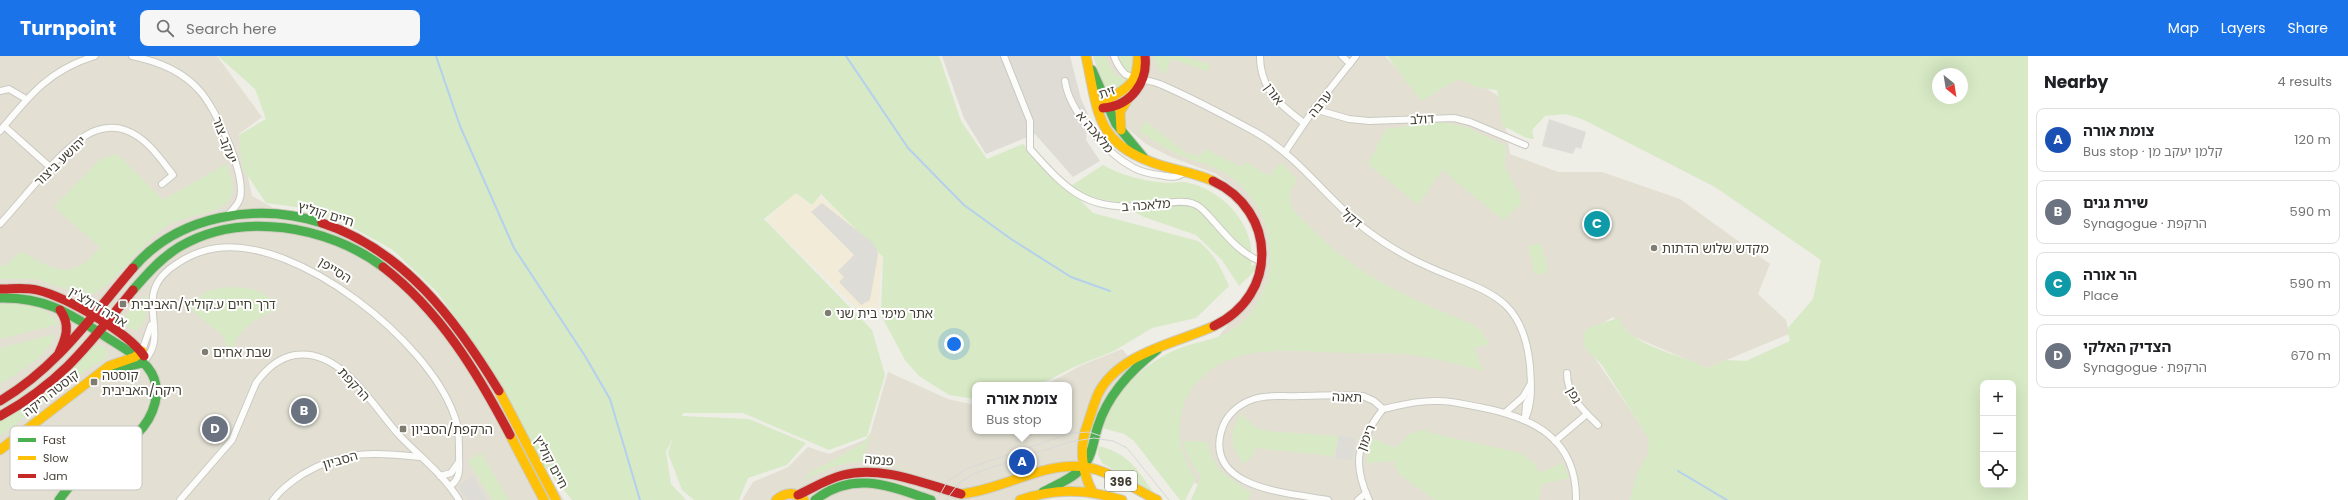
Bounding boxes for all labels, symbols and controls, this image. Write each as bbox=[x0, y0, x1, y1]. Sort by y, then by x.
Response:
search box bbox=[140, 10, 420, 46]
text: Turnpoint bbox=[20, 15, 116, 42]
icon: search bbox=[154, 17, 176, 39]
text: Search here bbox=[186, 18, 276, 39]
text: Map bbox=[2168, 18, 2199, 38]
text: Layers bbox=[2221, 18, 2265, 38]
text: Share bbox=[2287, 18, 2328, 38]
north arrow bbox=[1932, 68, 1968, 104]
text: Nearby bbox=[2044, 70, 2108, 94]
text: 4 results bbox=[2278, 72, 2332, 91]
street label: אורן bbox=[1260, 79, 1288, 109]
street label: זית bbox=[1096, 80, 1118, 104]
street label: ערבה bbox=[1303, 86, 1337, 121]
street label: מלאכה א bbox=[1072, 107, 1119, 158]
street label: דולב bbox=[1409, 109, 1435, 129]
street label: יעקב צור bbox=[207, 114, 243, 166]
text: צומת אורה bbox=[2083, 120, 2154, 141]
text: A bbox=[2053, 130, 2063, 149]
text: 120 m bbox=[2294, 130, 2331, 149]
street label: יהושע ביצור bbox=[30, 131, 90, 191]
text: Bus stop · קלמן יעקב מן bbox=[2083, 142, 2223, 161]
text: שירת גנים bbox=[2083, 192, 2148, 213]
street label: מלאכה ב bbox=[1121, 194, 1172, 216]
street label: חיים קוליץ bbox=[296, 196, 356, 232]
text: B bbox=[2054, 202, 2062, 221]
text: 590 m bbox=[2290, 202, 2331, 221]
street label: דקל bbox=[1337, 204, 1367, 232]
pin: C bbox=[1584, 209, 1610, 239]
text: Synagogue · הרקפת bbox=[2083, 214, 2207, 233]
place label: מקדש שלוש הדתות bbox=[1662, 239, 1769, 258]
marker: מקדש שלוש הדתות bbox=[1649, 243, 1659, 253]
street label: הסייפן bbox=[315, 252, 355, 288]
text: הר אורה bbox=[2083, 264, 2137, 285]
text: C bbox=[2053, 274, 2063, 293]
text: 590 m bbox=[2290, 274, 2331, 293]
street label: אריה דולצ'ין bbox=[65, 282, 131, 332]
text: Place bbox=[2083, 286, 2118, 305]
place label: דרך חיים ע.קוליץ/האביבית bbox=[131, 295, 276, 314]
marker: דרך חיים ע.קוליץ/האביבית bbox=[118, 299, 128, 309]
place label: אתר מימי בית שני bbox=[836, 304, 933, 323]
marker: אתר מימי בית שני bbox=[823, 308, 833, 318]
your location bbox=[944, 334, 964, 354]
text: הצדיק האלקי bbox=[2083, 336, 2171, 357]
place label: שבת אחים bbox=[213, 343, 271, 362]
text: D bbox=[2053, 346, 2063, 365]
text: 670 m bbox=[2291, 346, 2331, 365]
marker: שבת אחים bbox=[200, 347, 210, 357]
text: Synagogue · הרקפת bbox=[2083, 358, 2207, 377]
street label: הרקפת bbox=[333, 363, 375, 405]
street label: קוסטה ריקה bbox=[19, 365, 83, 421]
place label: קוסטה ריקה/האביבית bbox=[102, 366, 182, 400]
marker: קוסטה ריקה/האביבית bbox=[89, 377, 99, 387]
map controls bbox=[1980, 380, 2016, 488]
button: + bbox=[1980, 380, 2016, 416]
popup bbox=[972, 382, 1072, 434]
street label: גפן bbox=[1562, 383, 1586, 407]
street label: תאנה bbox=[1332, 387, 1362, 407]
text: צומת אורה bbox=[986, 388, 1058, 409]
pin: B bbox=[291, 396, 317, 426]
text: Bus stop bbox=[986, 410, 1042, 429]
pin: D bbox=[202, 414, 228, 444]
button: − bbox=[1980, 416, 2016, 452]
place label: הרקפת/הסביון bbox=[411, 420, 493, 439]
street label: רימון bbox=[1352, 422, 1380, 454]
marker: הרקפת/הסביון bbox=[398, 424, 408, 434]
legend bbox=[10, 426, 142, 490]
text: Fast bbox=[43, 432, 66, 448]
street label: חיים קוליץ bbox=[529, 432, 573, 492]
street label: הסביון bbox=[320, 446, 360, 474]
pin: A bbox=[1009, 447, 1035, 477]
street label: פנמה bbox=[863, 449, 895, 471]
text: Slow bbox=[43, 450, 68, 466]
button: locate bbox=[1980, 452, 2016, 488]
text: Jam bbox=[43, 468, 68, 484]
road number: 396 bbox=[1105, 471, 1137, 491]

